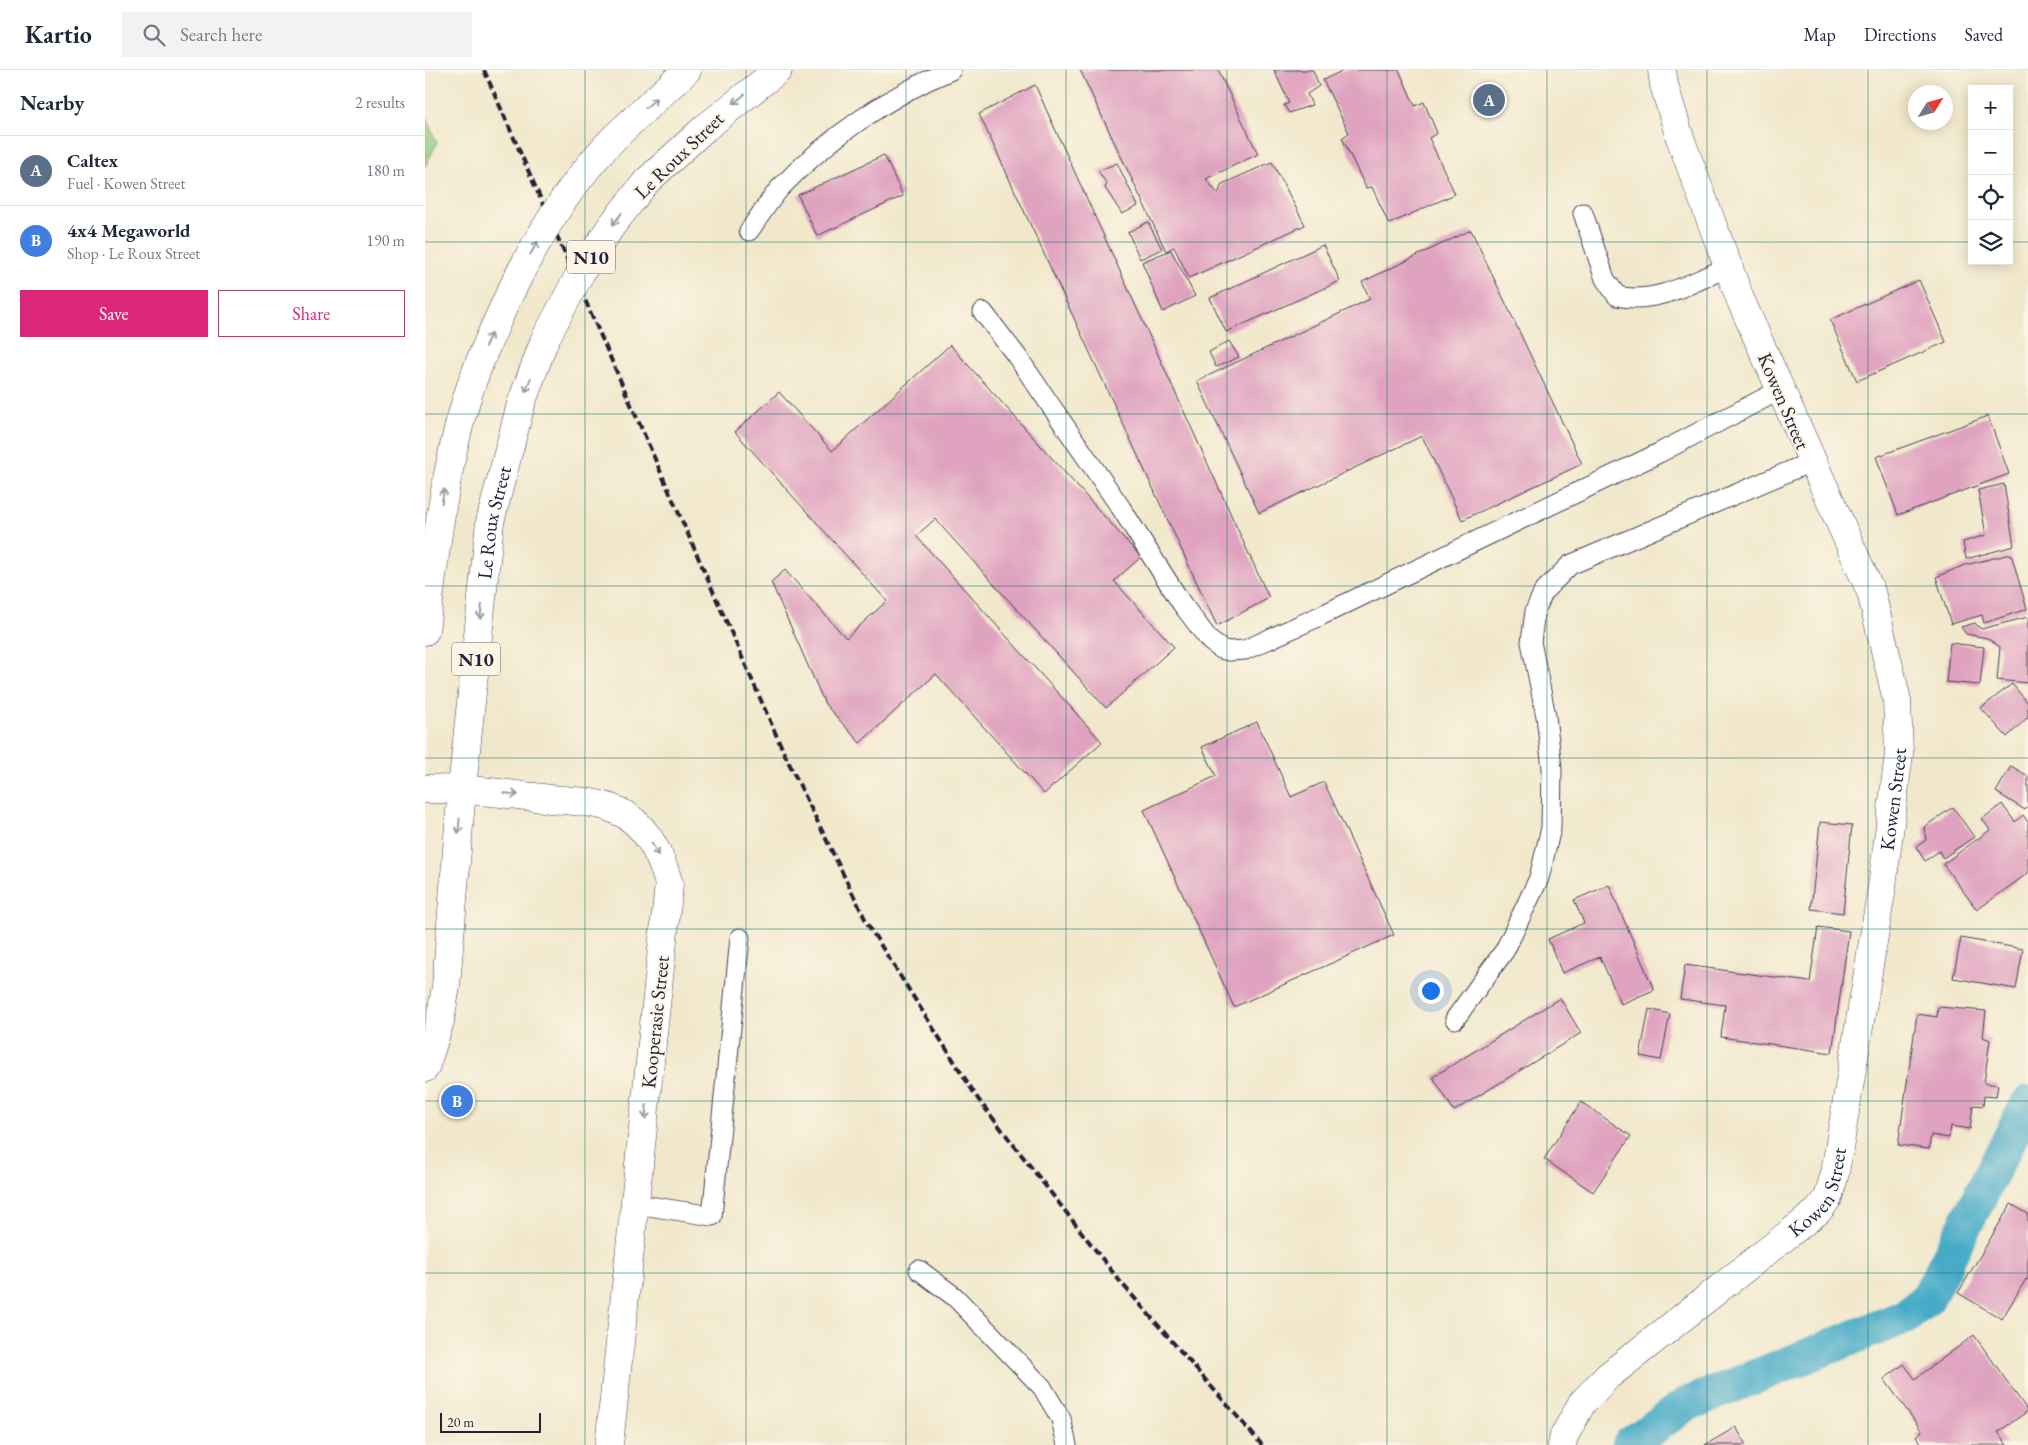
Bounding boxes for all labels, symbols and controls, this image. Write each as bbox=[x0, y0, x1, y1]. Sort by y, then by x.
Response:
search box bbox=[122, 12, 472, 57]
text: Kartio bbox=[25, 19, 92, 50]
icon: search bbox=[140, 21, 168, 49]
text: Search here bbox=[180, 22, 262, 47]
text: Map bbox=[1804, 23, 1836, 46]
text: Directions bbox=[1864, 23, 1936, 46]
text: Saved bbox=[1964, 23, 2003, 46]
pin: A bbox=[1473, 81, 1505, 119]
north arrow bbox=[1908, 85, 1953, 130]
map controls bbox=[1968, 85, 2013, 265]
button: + bbox=[1968, 85, 2013, 130]
text: Nearby bbox=[20, 89, 84, 116]
text: 2 results bbox=[355, 92, 405, 113]
one-way arrow bbox=[733, 94, 746, 105]
one-way arrow bbox=[645, 97, 657, 109]
street label: Le Roux Street bbox=[629, 105, 730, 204]
button: − bbox=[1968, 130, 2013, 175]
text: Caltex bbox=[67, 148, 118, 173]
text: A bbox=[30, 160, 42, 181]
text: 180 m bbox=[366, 160, 405, 181]
text: Fuel · Kowen Street bbox=[67, 173, 185, 194]
button: locate bbox=[1968, 175, 2013, 220]
one-way arrow bbox=[611, 212, 622, 225]
text: 4x4 Megaworld bbox=[67, 218, 191, 243]
button: layers bbox=[1968, 220, 2013, 265]
text: B bbox=[31, 230, 41, 251]
text: 190 m bbox=[366, 230, 405, 251]
road number: N10 bbox=[567, 240, 615, 273]
one-way arrow bbox=[529, 241, 539, 256]
text: Shop · Le Roux Street bbox=[67, 243, 200, 264]
button: Save bbox=[20, 290, 208, 337]
button: Share bbox=[218, 290, 405, 337]
one-way arrow bbox=[483, 333, 493, 348]
street label: Kowen Street bbox=[1752, 349, 1816, 454]
one-way arrow bbox=[523, 377, 532, 392]
street label: Le Roux Street bbox=[471, 462, 517, 580]
one-way arrow bbox=[439, 489, 449, 505]
one-way arrow bbox=[476, 603, 485, 619]
road number: N10 bbox=[452, 642, 500, 676]
street label: Kowen Street bbox=[1874, 747, 1912, 852]
one-way arrow bbox=[502, 789, 518, 799]
one-way arrow bbox=[455, 817, 464, 833]
one-way arrow bbox=[650, 841, 660, 855]
street label: Kooperasie Street bbox=[635, 954, 675, 1090]
your location bbox=[1418, 978, 1444, 1004]
pin: B bbox=[441, 1082, 473, 1120]
one-way arrow bbox=[641, 1104, 651, 1120]
street label: Kowen Street bbox=[1783, 1145, 1852, 1243]
scale bar bbox=[440, 1410, 541, 1433]
text: 20 m bbox=[447, 1413, 474, 1431]

